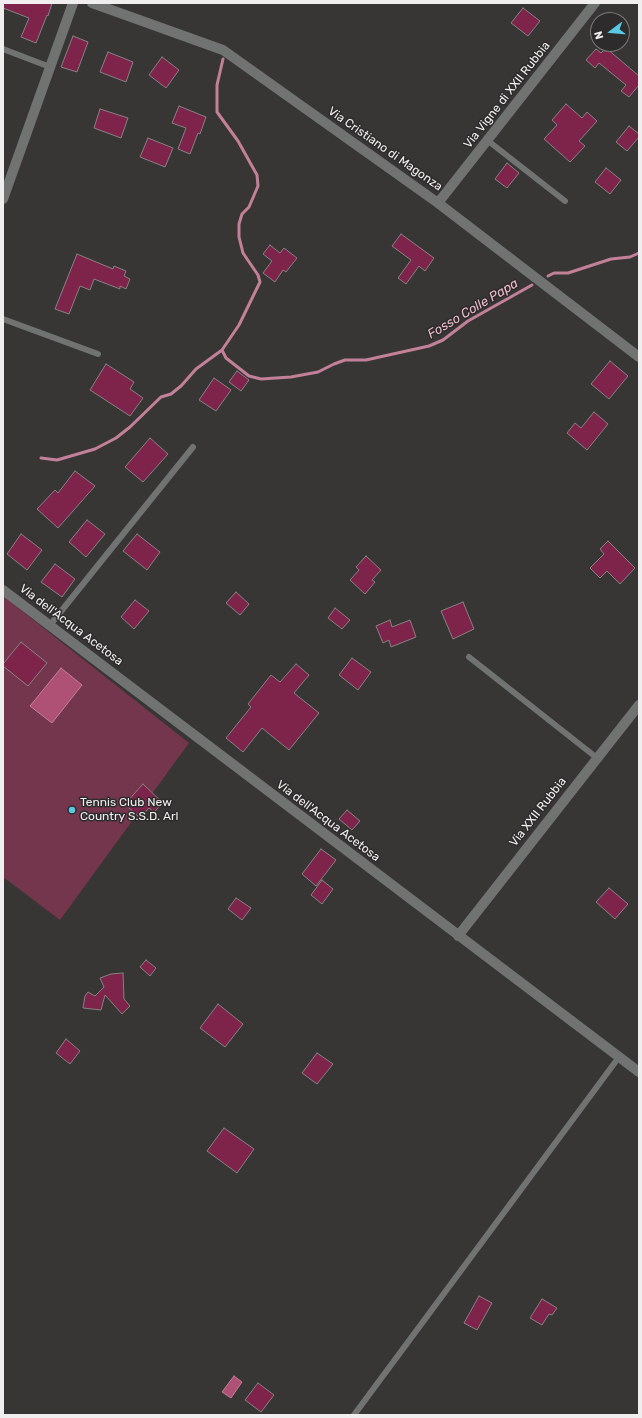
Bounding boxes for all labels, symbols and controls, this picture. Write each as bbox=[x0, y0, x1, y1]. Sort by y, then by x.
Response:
north arrow bbox=[590, 12, 630, 52]
text: N bbox=[592, 30, 606, 41]
street label: Via Vigne di XXII Rubbia bbox=[461, 39, 553, 151]
street label: Via Cristiano di Magonza bbox=[325, 104, 445, 194]
water label: Fosso Colle Papa bbox=[425, 276, 521, 342]
street label: Via dell'Acqua Acetosa bbox=[16, 581, 126, 669]
street label: Via XXII Rubbia bbox=[507, 775, 569, 849]
street label: Via dell'Acqua Acetosa bbox=[273, 777, 383, 865]
place label: Tennis Club New Country S.S.D. Arl bbox=[80, 796, 178, 824]
marker: Tennis Club New Country S.S.D. Arl bbox=[67, 805, 77, 815]

